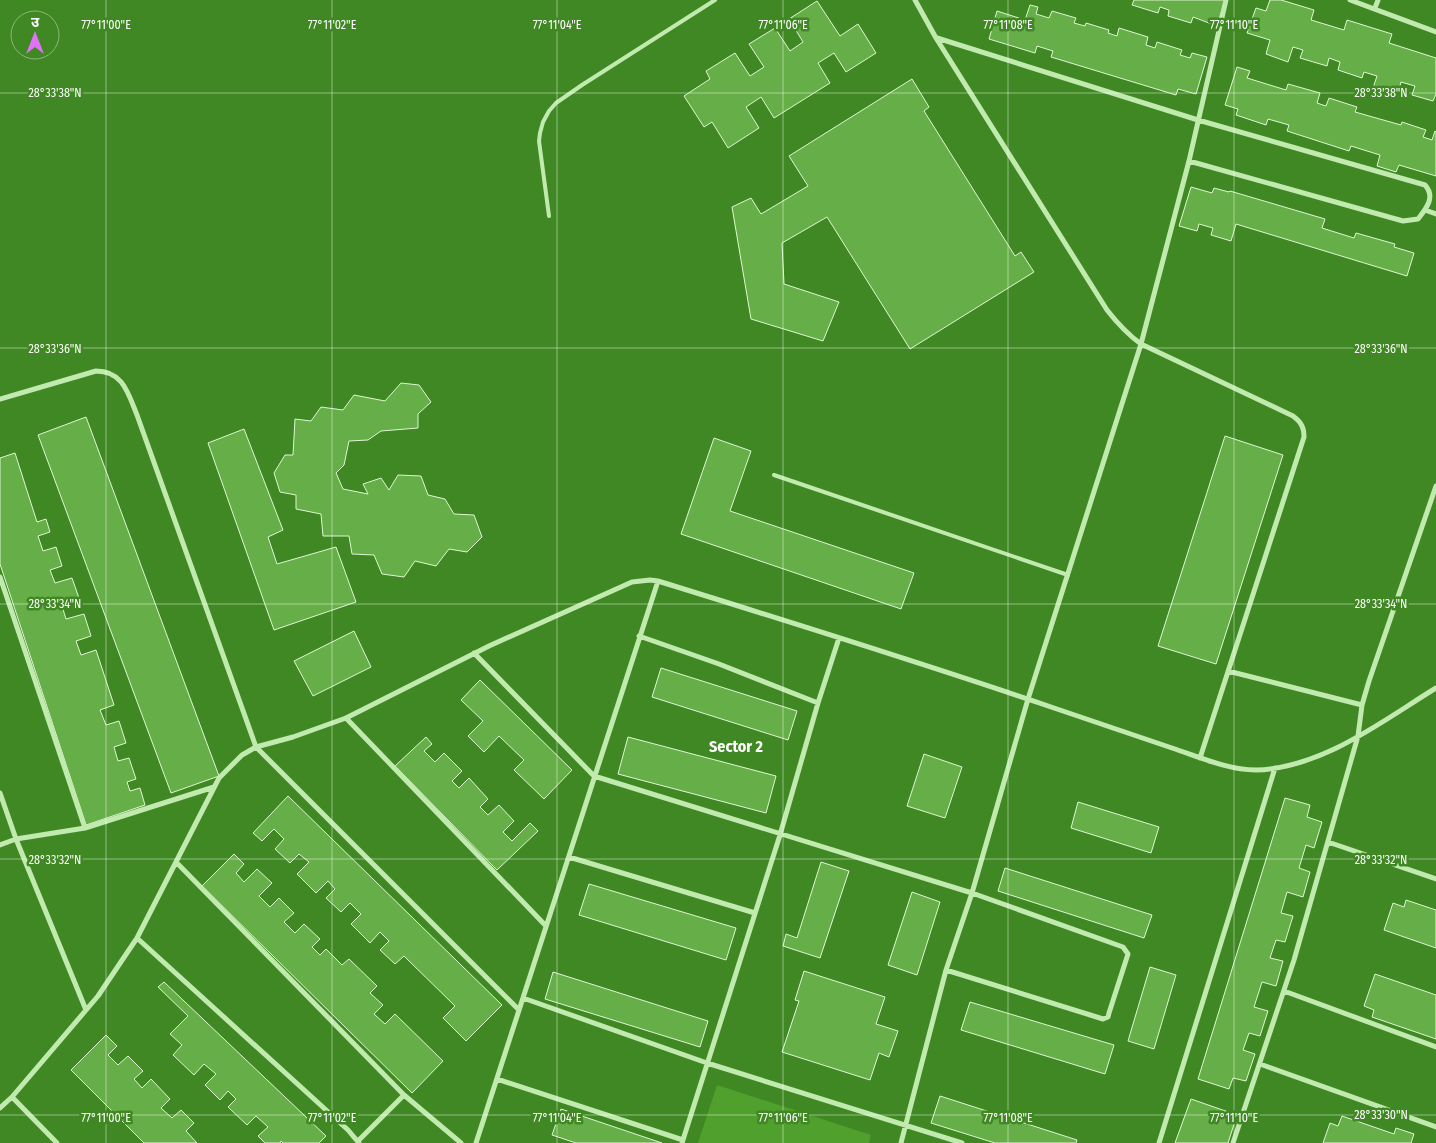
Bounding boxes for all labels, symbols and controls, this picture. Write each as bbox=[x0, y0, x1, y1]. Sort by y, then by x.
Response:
north arrow bbox=[10, 10, 60, 60]
text: उ bbox=[31, 14, 40, 31]
text: 77°11'00"E bbox=[81, 18, 131, 32]
text: 77°11'02"E bbox=[308, 18, 357, 32]
text: 77°11'04"E bbox=[533, 18, 582, 32]
text: 77°11'06"E bbox=[758, 18, 808, 32]
text: 77°11'08"E bbox=[983, 18, 1033, 32]
text: 77°11'10"E bbox=[1210, 18, 1258, 32]
text: 28°33'38"N bbox=[28, 86, 82, 100]
text: 28°33'38"N bbox=[1354, 86, 1408, 100]
text: 28°33'36"N bbox=[28, 342, 82, 356]
text: 28°33'36"N bbox=[1354, 342, 1408, 356]
text: 28°33'34"N bbox=[29, 597, 81, 611]
text: 28°33'34"N bbox=[1355, 597, 1407, 611]
district label: Sector 2 bbox=[709, 737, 764, 756]
text: 28°33'32"N bbox=[29, 853, 81, 867]
text: 28°33'32"N bbox=[1355, 853, 1407, 867]
text: 28°33'30"N bbox=[1354, 1108, 1408, 1122]
text: 77°11'00"E bbox=[81, 1111, 131, 1125]
text: 77°11'02"E bbox=[308, 1111, 357, 1125]
text: 77°11'04"E bbox=[533, 1111, 582, 1125]
text: 77°11'06"E bbox=[758, 1111, 808, 1125]
text: 77°11'08"E bbox=[983, 1111, 1033, 1125]
text: 77°11'10"E bbox=[1210, 1111, 1258, 1125]

